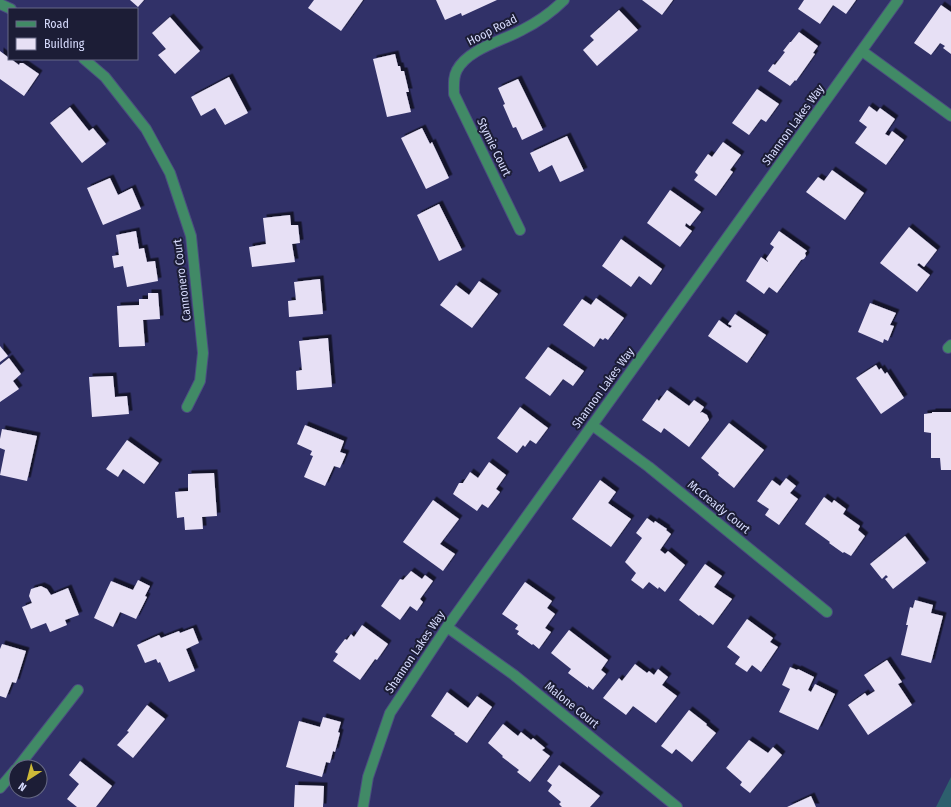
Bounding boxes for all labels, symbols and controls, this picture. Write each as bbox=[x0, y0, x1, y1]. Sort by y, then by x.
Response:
legend bbox=[8, 8, 138, 60]
street label: Hoop Road bbox=[465, 12, 519, 48]
text: Road bbox=[44, 17, 69, 31]
text: Building bbox=[44, 37, 85, 51]
street label: Shannon Lakes Way bbox=[759, 81, 827, 168]
street label: Stymie Court bbox=[474, 116, 514, 178]
street label: Cannonero Court bbox=[170, 238, 194, 322]
street label: Shannon Lakes Way bbox=[569, 344, 637, 431]
street label: McCready Court bbox=[685, 478, 753, 536]
street label: Shannon Lakes Way bbox=[382, 608, 448, 696]
street label: Malone Court bbox=[542, 679, 602, 731]
north arrow bbox=[8, 759, 48, 799]
text: N bbox=[16, 779, 29, 794]

